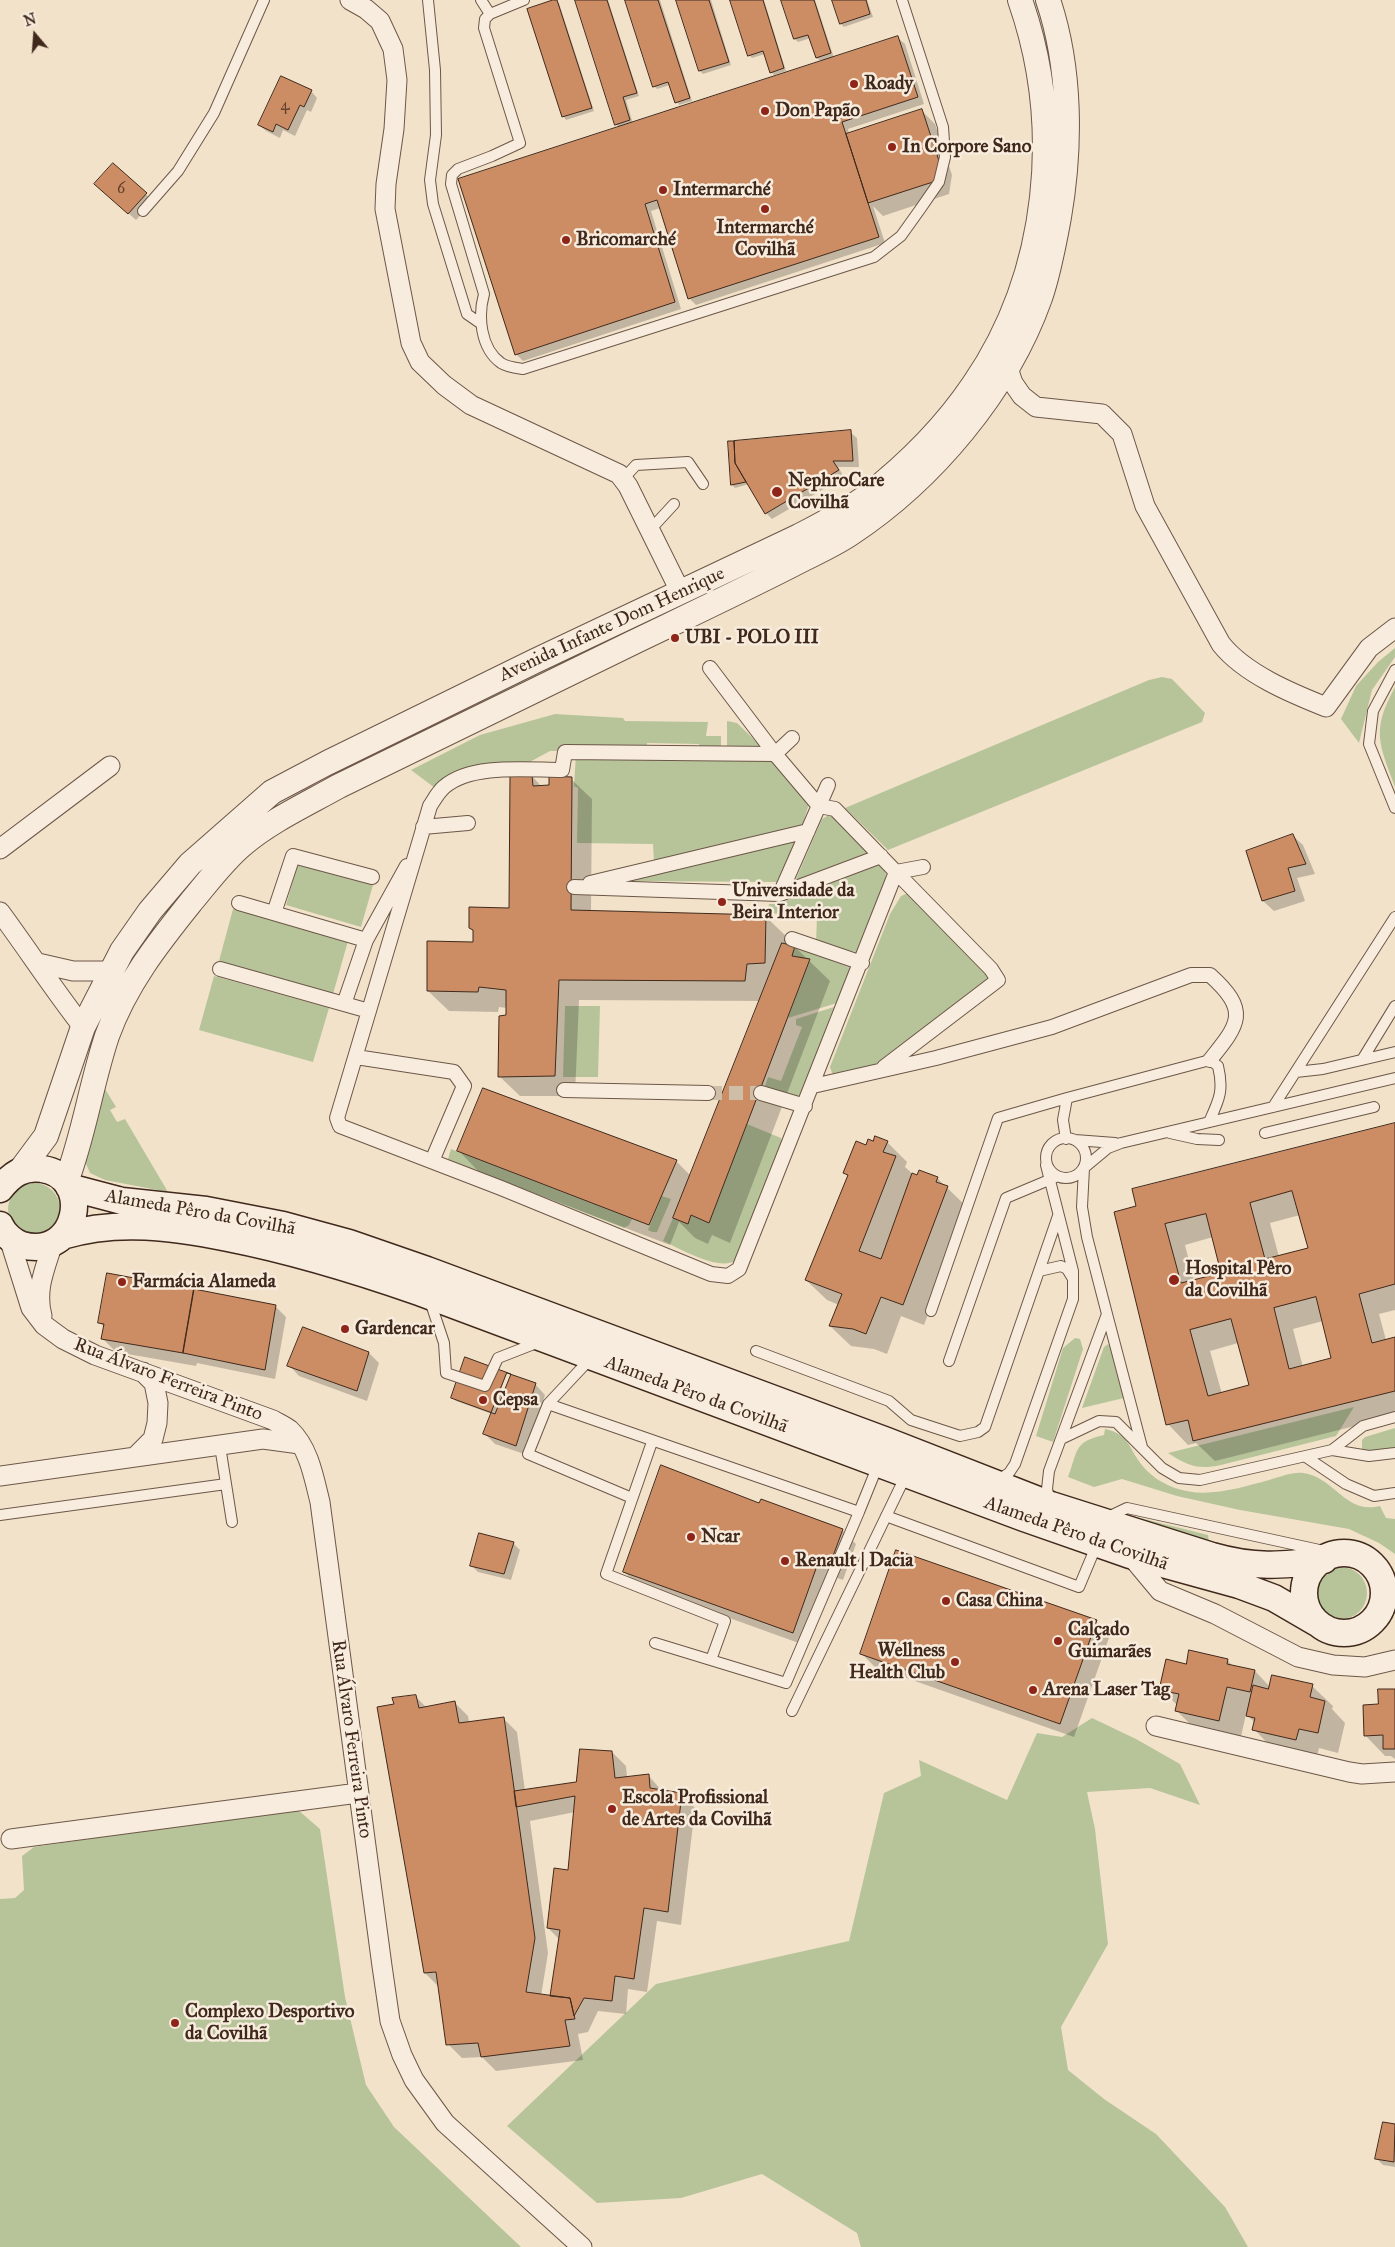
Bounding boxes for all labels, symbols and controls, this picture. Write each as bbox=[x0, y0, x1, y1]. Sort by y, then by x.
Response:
north arrow bbox=[10, 10, 60, 60]
text: N bbox=[22, 10, 38, 30]
place label: Roady bbox=[864, 73, 913, 95]
marker: Roady bbox=[848, 78, 860, 90]
house number: 4 bbox=[281, 96, 289, 116]
place label: Don Papão bbox=[775, 100, 860, 122]
marker: Don Papão bbox=[759, 105, 771, 117]
place label: In Corpore Sano bbox=[902, 136, 1031, 158]
marker: In Corpore Sano bbox=[886, 141, 898, 153]
house number: 6 bbox=[117, 179, 125, 199]
place label: Intermarché bbox=[673, 179, 771, 201]
marker: Intermarché bbox=[657, 184, 669, 196]
marker: Intermarché Covilhã bbox=[759, 203, 771, 215]
place label: Intermarché Covilhã bbox=[716, 217, 814, 261]
place label: Bricomarché bbox=[576, 229, 676, 251]
marker: Bricomarché bbox=[560, 234, 572, 246]
place label: NephroCare Covilhã bbox=[788, 470, 884, 514]
marker: NephroCare Covilhã bbox=[770, 485, 784, 499]
street label: Avenida Infante Dom Henrique bbox=[496, 563, 728, 687]
place label: UBI - POLO III bbox=[685, 627, 819, 649]
marker: UBI - POLO III bbox=[669, 632, 681, 644]
place label: Universidade da Beira Interior bbox=[732, 880, 855, 924]
marker: Universidade da Beira Interior bbox=[716, 896, 728, 908]
street label: Alameda Pêro da Covilhã bbox=[103, 1185, 297, 1241]
place label: Hospital Pêro da Covilhã bbox=[1185, 1258, 1292, 1302]
place label: Farmácia Alameda bbox=[132, 1271, 276, 1293]
marker: Hospital Pêro da Covilhã bbox=[1167, 1273, 1181, 1287]
marker: Farmácia Alameda bbox=[116, 1276, 128, 1288]
place label: Gardencar bbox=[355, 1318, 435, 1340]
marker: Gardencar bbox=[339, 1323, 351, 1335]
street label: Rua Álvaro Ferreira Pinto bbox=[70, 1333, 266, 1427]
street label: Alameda Pêro da Covilhã bbox=[601, 1351, 791, 1439]
place label: Cepsa bbox=[493, 1389, 538, 1411]
marker: Cepsa bbox=[477, 1394, 489, 1406]
street label: Alameda Pêro da Covilhã bbox=[981, 1492, 1171, 1576]
place label: Ncar bbox=[701, 1526, 740, 1548]
marker: Ncar bbox=[685, 1531, 697, 1543]
place label: Renault | Dacia bbox=[795, 1550, 913, 1572]
marker: Renault | Dacia bbox=[779, 1555, 791, 1567]
place label: Casa China bbox=[956, 1590, 1043, 1612]
marker: Casa China bbox=[940, 1595, 952, 1607]
place label: Calçado Guimarães bbox=[1068, 1619, 1151, 1663]
marker: Calçado Guimarães bbox=[1052, 1635, 1064, 1647]
street label: Rua Álvaro Ferreira Pinto bbox=[326, 1638, 376, 1840]
place label: Wellness Health Club bbox=[849, 1640, 945, 1684]
marker: Wellness Health Club bbox=[949, 1656, 961, 1668]
place label: Arena Laser Tag bbox=[1043, 1679, 1170, 1701]
marker: Arena Laser Tag bbox=[1027, 1684, 1039, 1696]
place label: Escola Profissional de Artes da Covilhã bbox=[622, 1787, 771, 1831]
marker: Escola Profissional de Artes da Covilhã bbox=[606, 1803, 618, 1815]
place label: Complexo Desportivo da Covilhã bbox=[185, 2001, 355, 2045]
marker: Complexo Desportivo da Covilhã bbox=[169, 2017, 181, 2029]

